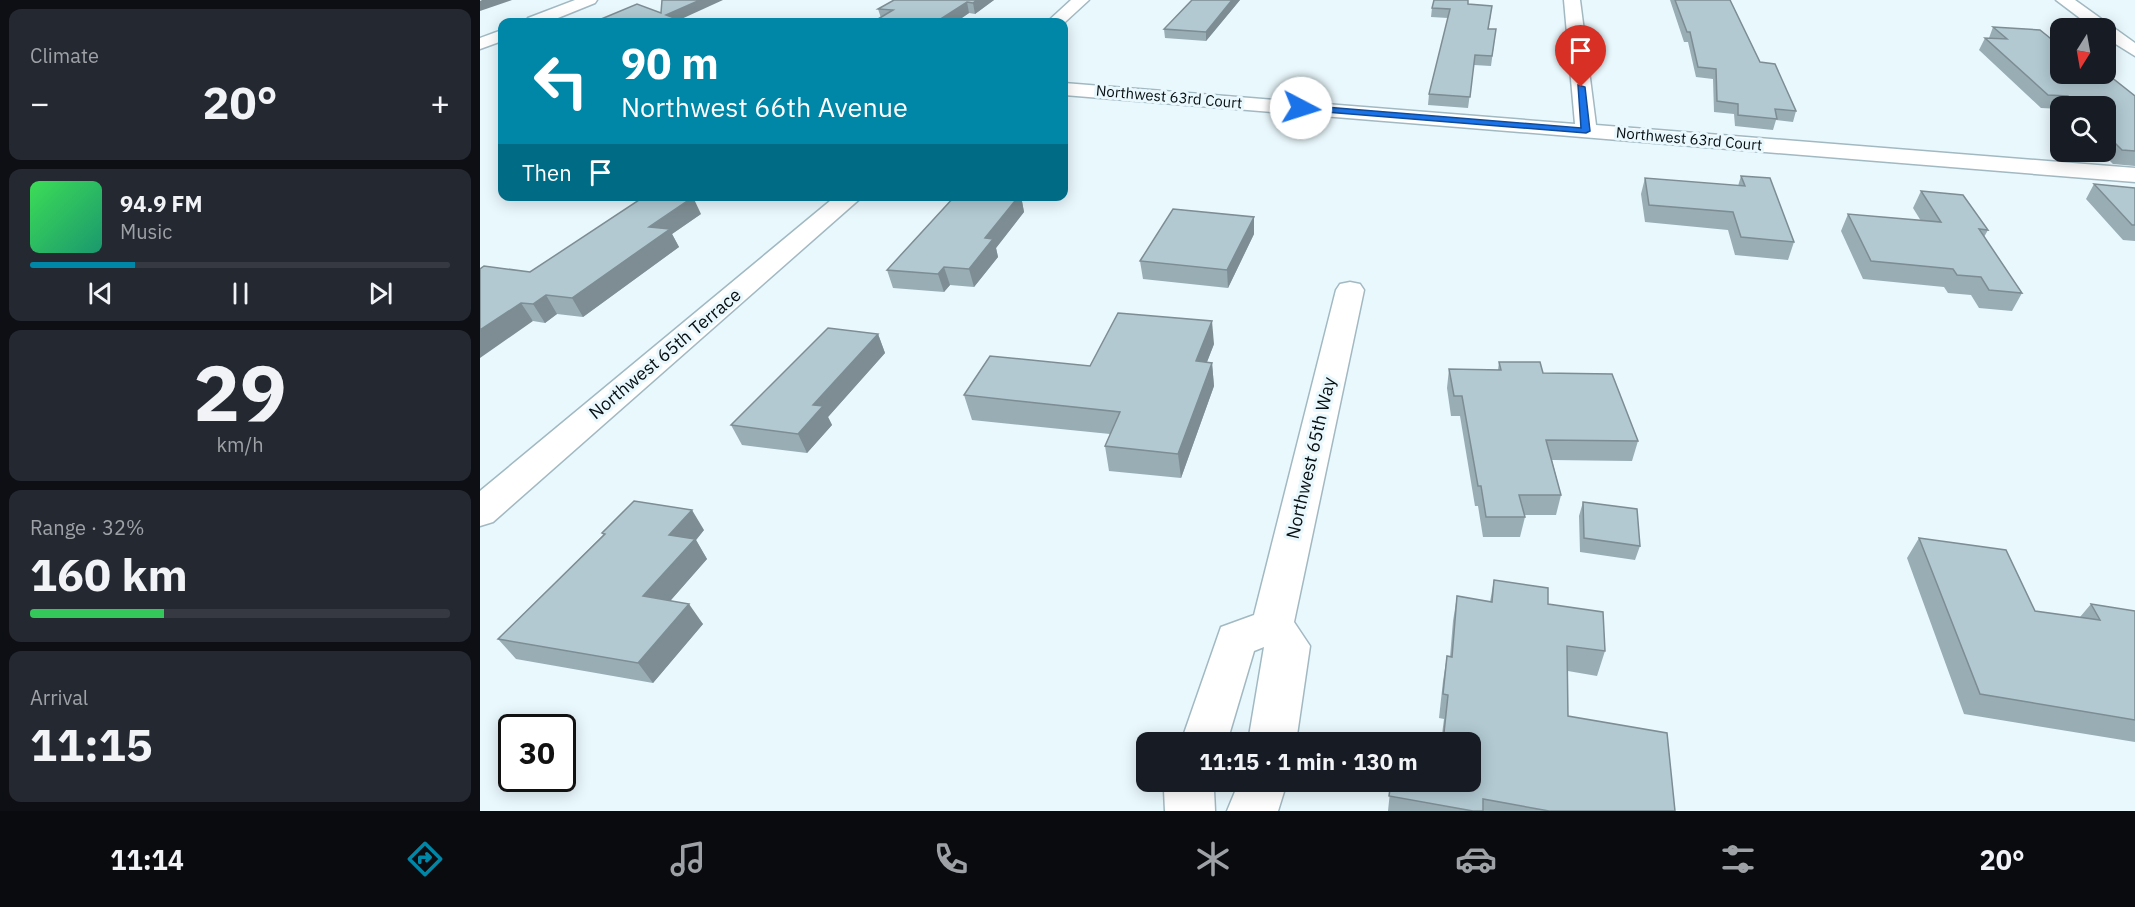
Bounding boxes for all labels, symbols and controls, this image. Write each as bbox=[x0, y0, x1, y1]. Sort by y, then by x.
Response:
north arrow bbox=[2050, 18, 2116, 84]
map controls bbox=[2050, 18, 2116, 162]
pin bbox=[1555, 25, 1606, 87]
icon: arrive bbox=[1564, 34, 1597, 67]
text: 90 m bbox=[621, 36, 719, 91]
text: Climate bbox=[30, 42, 99, 69]
icon: left bbox=[522, 42, 600, 120]
text: 20° bbox=[202, 73, 278, 131]
position arrow bbox=[1269, 76, 1333, 140]
text: − bbox=[30, 81, 50, 124]
text: + bbox=[430, 81, 450, 124]
street label: Northwest 63rd Court bbox=[1095, 81, 1243, 112]
text: Northwest 66th Avenue bbox=[621, 89, 908, 124]
button: search bbox=[2050, 96, 2116, 162]
street label: Northwest 63rd Court bbox=[1615, 123, 1763, 154]
icon: arrive bbox=[584, 156, 617, 189]
text: Then bbox=[522, 158, 572, 187]
text: 94.9 FM bbox=[120, 189, 203, 218]
text: Music bbox=[120, 218, 172, 245]
icon: previous bbox=[84, 277, 117, 310]
icon: pause bbox=[224, 277, 257, 310]
icon: next bbox=[364, 277, 397, 310]
street label: Northwest 65th Terrace bbox=[584, 283, 746, 424]
text: 29 bbox=[193, 341, 287, 442]
street label: Northwest 65th Way bbox=[1281, 375, 1340, 541]
text: km/h bbox=[216, 431, 264, 458]
text: Range · 32% bbox=[30, 514, 145, 541]
text: 160 km bbox=[30, 545, 188, 603]
text: Arrival bbox=[30, 684, 88, 711]
speed limit sign: 30 bbox=[498, 714, 576, 792]
text: 11:15 bbox=[30, 715, 153, 773]
text: 11:15 · 1 min · 130 m bbox=[1199, 747, 1418, 776]
icon: directions bbox=[404, 838, 446, 880]
icon: music bbox=[667, 838, 709, 880]
icon: phone bbox=[930, 838, 972, 880]
icon: climate bbox=[1192, 838, 1234, 880]
icon: car bbox=[1455, 838, 1497, 880]
icon: filters bbox=[1717, 838, 1759, 880]
text: 11:14 bbox=[110, 842, 184, 877]
text: 20° bbox=[1980, 842, 2025, 877]

